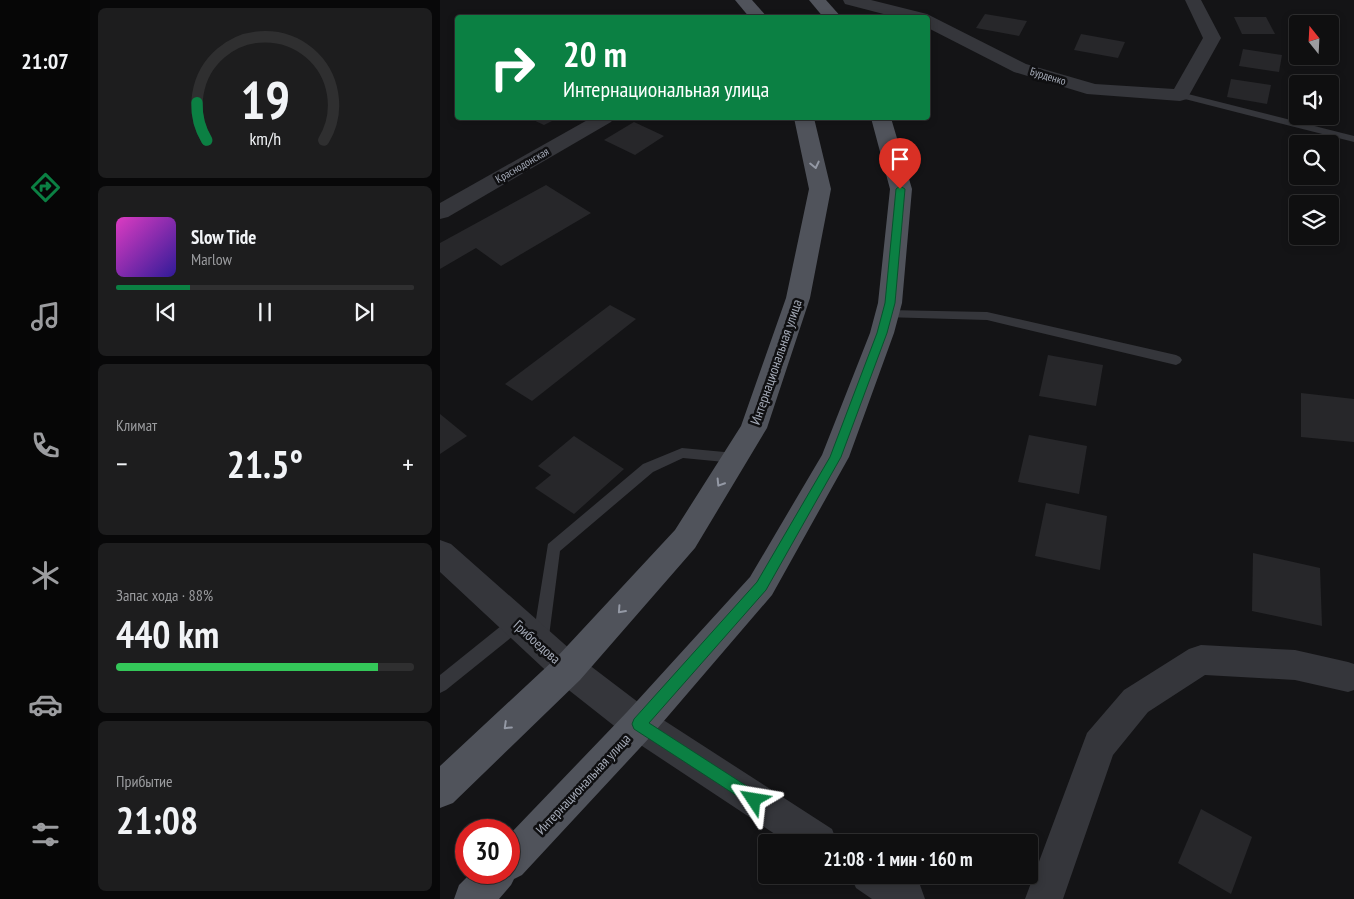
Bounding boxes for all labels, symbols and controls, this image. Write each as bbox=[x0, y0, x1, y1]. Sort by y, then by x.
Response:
north arrow bbox=[1289, 15, 1339, 65]
map controls bbox=[1289, 15, 1339, 245]
text: 20 m bbox=[563, 31, 627, 77]
icon: right bbox=[480, 35, 545, 100]
text: 21:07 bbox=[21, 47, 69, 75]
street label: Бурденко bbox=[1028, 64, 1068, 88]
text: 19 bbox=[240, 66, 290, 133]
text: Интернациональная улица bbox=[563, 75, 769, 103]
button: sound bbox=[1289, 75, 1339, 125]
text: km/h bbox=[249, 127, 281, 150]
button: search bbox=[1289, 135, 1339, 185]
pin bbox=[879, 138, 921, 189]
street label: Краснодонская bbox=[493, 144, 551, 186]
icon: arrive bbox=[886, 145, 914, 173]
one-way arrow bbox=[809, 161, 819, 169]
icon: directions bbox=[28, 170, 63, 205]
button: layers bbox=[1289, 195, 1339, 245]
text: Slow Tide bbox=[191, 225, 256, 249]
text: Marlow bbox=[191, 249, 232, 269]
street label: Интернациональная улица bbox=[746, 297, 806, 427]
icon: previous bbox=[152, 298, 180, 326]
icon: pause bbox=[251, 298, 279, 326]
icon: next bbox=[350, 298, 378, 326]
icon: music bbox=[28, 299, 63, 334]
text: Климат bbox=[116, 415, 157, 435]
icon: phone bbox=[28, 428, 63, 463]
text: 21.5° bbox=[227, 439, 303, 488]
text: − bbox=[116, 445, 128, 482]
text: + bbox=[402, 445, 414, 482]
one-way arrow bbox=[717, 477, 726, 486]
icon: climate bbox=[28, 558, 63, 593]
text: Запас хода · 88% bbox=[116, 585, 213, 605]
one-way arrow bbox=[617, 605, 626, 614]
text: 440 km bbox=[116, 609, 219, 658]
street label: Грибоедова bbox=[510, 616, 564, 668]
icon: car bbox=[28, 687, 63, 722]
one-way arrow bbox=[504, 721, 513, 730]
street label: Интернациональная улица bbox=[532, 730, 634, 838]
text: Прибытие bbox=[116, 771, 173, 791]
position arrow bbox=[727, 773, 779, 825]
text: 21:08 bbox=[116, 795, 198, 844]
icon: filters bbox=[28, 817, 63, 852]
speed limit sign: 30 bbox=[455, 819, 520, 884]
text: 21:08 · 1 мин · 160 m bbox=[824, 847, 972, 871]

